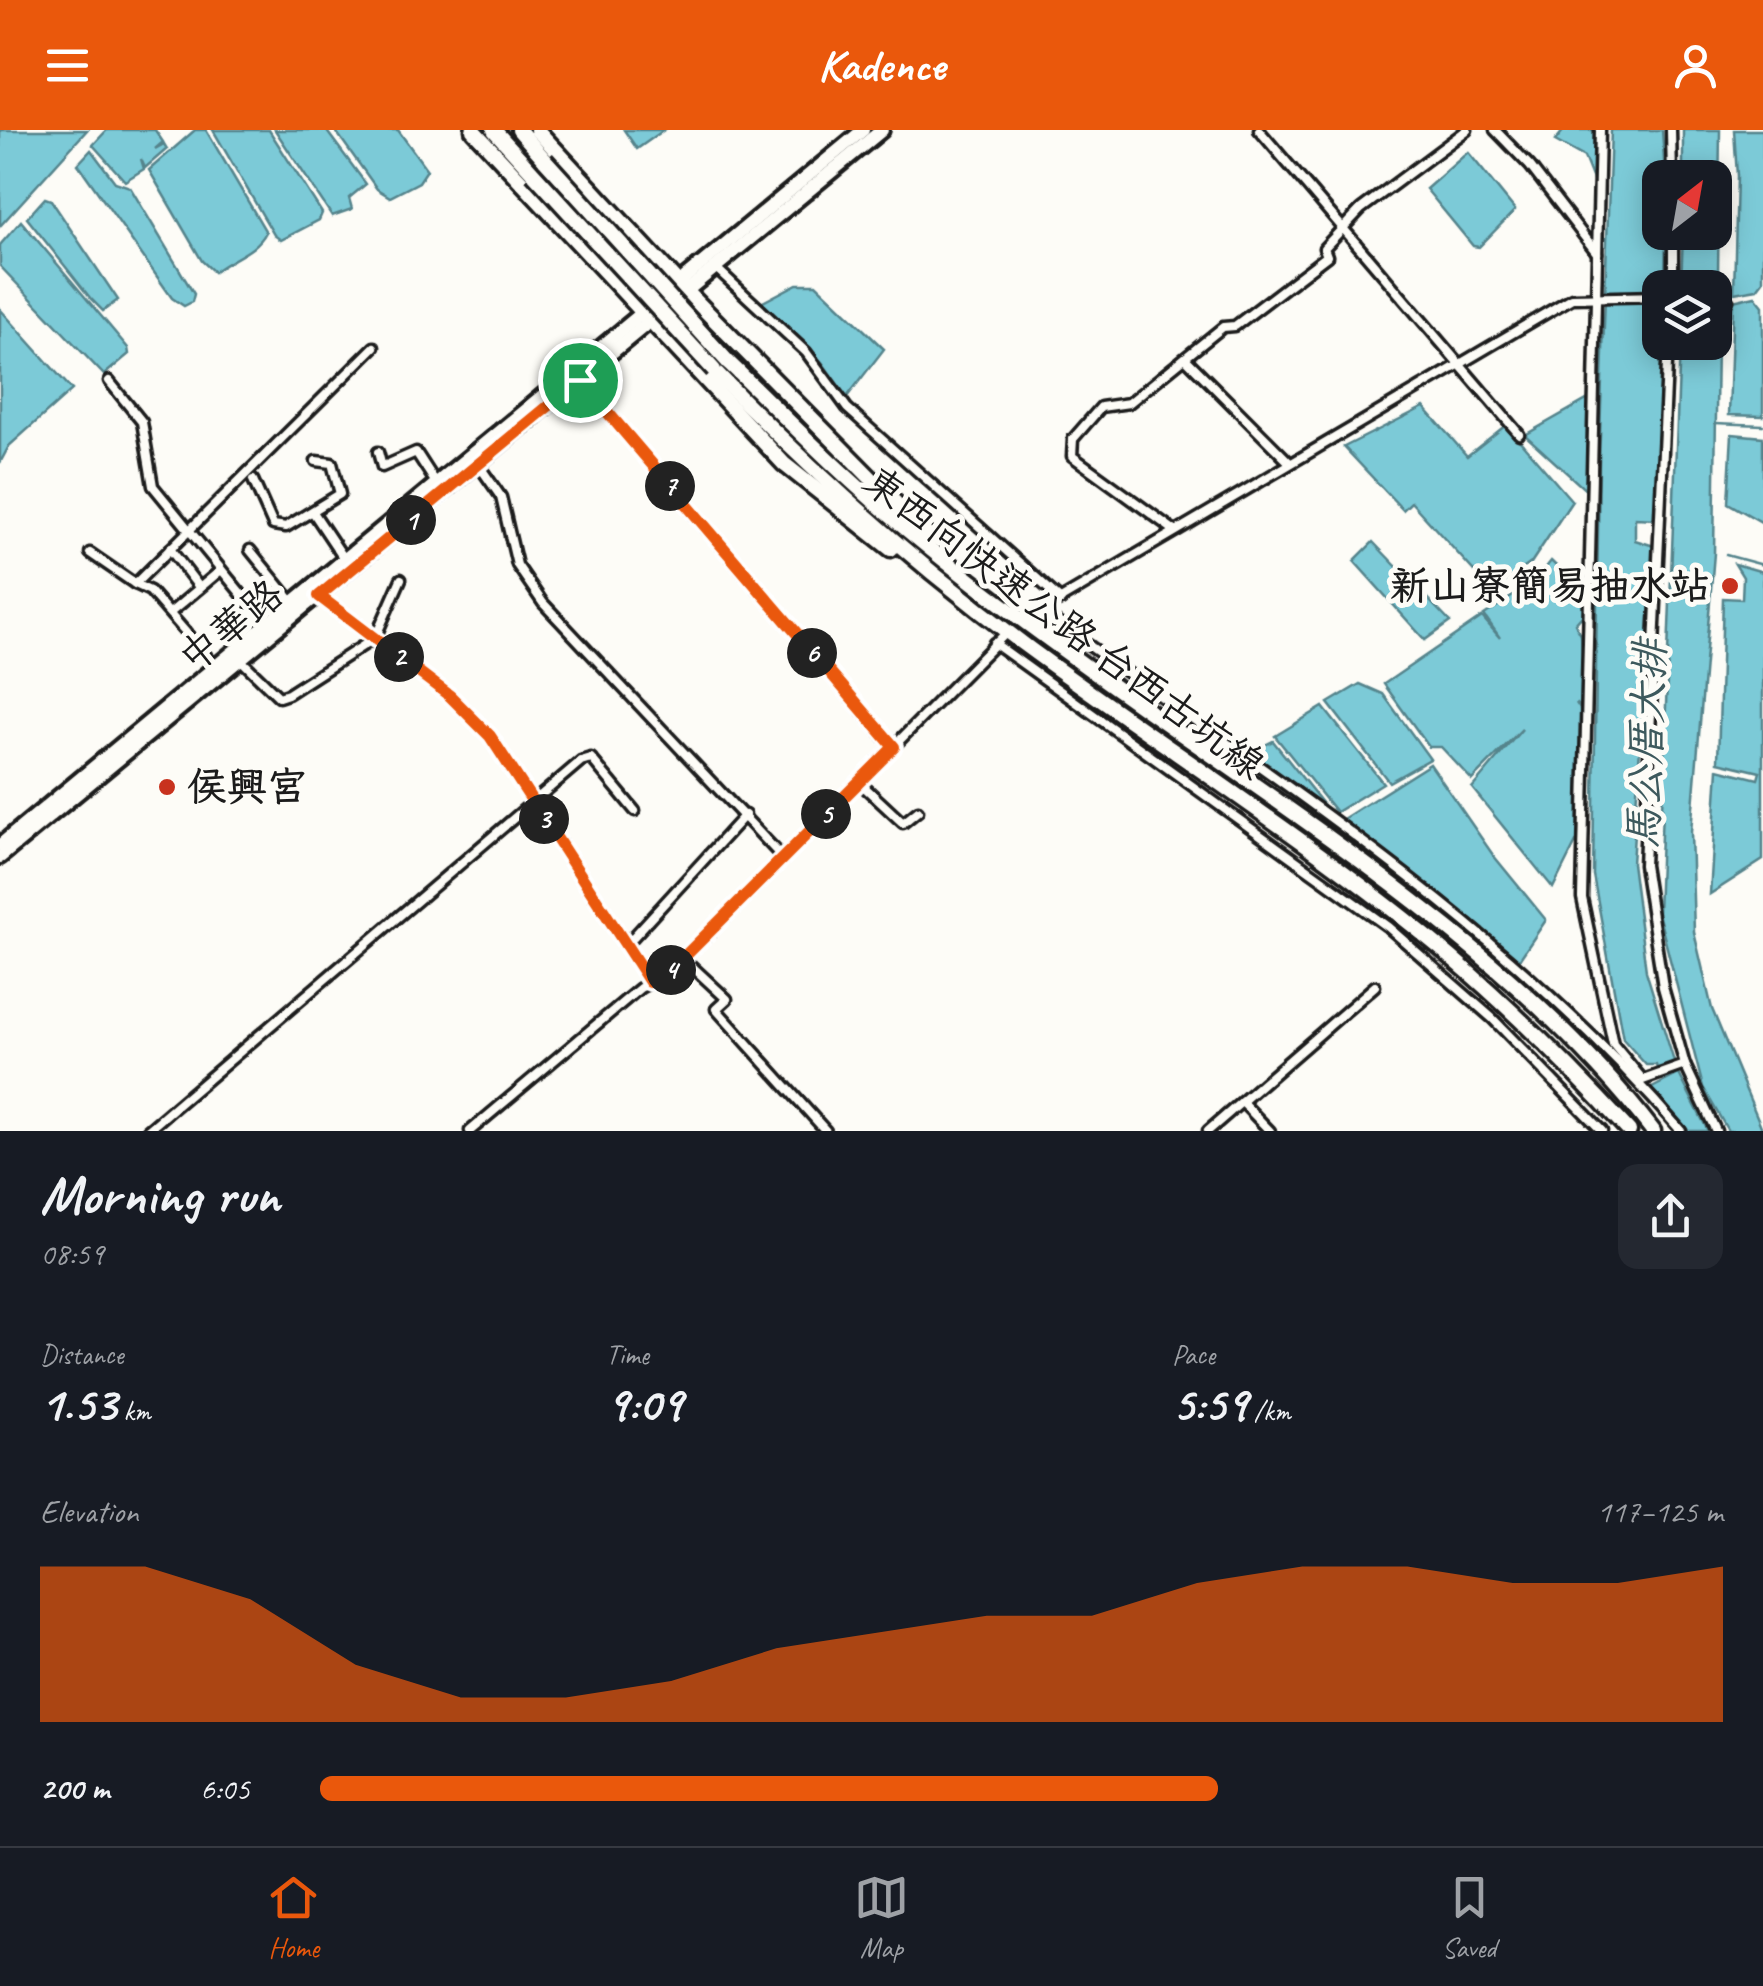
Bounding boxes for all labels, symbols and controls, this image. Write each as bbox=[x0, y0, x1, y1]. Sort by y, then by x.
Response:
text: Kadence bbox=[818, 37, 945, 94]
icon: menu bbox=[40, 38, 95, 93]
icon: person bbox=[1668, 38, 1723, 93]
north arrow bbox=[1642, 160, 1732, 250]
map controls bbox=[1642, 160, 1732, 360]
button: layers bbox=[1642, 270, 1732, 360]
pin bbox=[538, 338, 623, 423]
icon: arrive bbox=[553, 353, 608, 408]
street label: 東西向快速公路 台西古坑線 bbox=[853, 456, 1275, 790]
pin: 7 bbox=[645, 461, 695, 511]
text: 7 bbox=[664, 468, 676, 503]
pin: 1 bbox=[386, 495, 436, 545]
text: 1 bbox=[405, 502, 417, 537]
place label: 新山寮簡易抽水站 bbox=[1390, 561, 1710, 611]
street label: 中華路 bbox=[169, 569, 293, 683]
marker: 新山寮簡易抽水站 bbox=[1719, 575, 1741, 597]
pin: 6 bbox=[787, 628, 837, 678]
pin: 2 bbox=[374, 632, 424, 682]
water label: 馬公厝大排 bbox=[1617, 634, 1677, 850]
text: 6 bbox=[805, 635, 819, 670]
text: 2 bbox=[393, 639, 405, 674]
place label: 侯興宮 bbox=[187, 762, 307, 812]
marker: 侯興宮 bbox=[156, 776, 178, 798]
pin: 5 bbox=[801, 789, 851, 839]
pin: 3 bbox=[519, 794, 569, 844]
text: 5 bbox=[820, 796, 832, 831]
text: 3 bbox=[538, 801, 550, 836]
pin: 4 bbox=[646, 945, 696, 995]
text: 4 bbox=[665, 952, 677, 987]
text: Morning run bbox=[40, 1160, 280, 1230]
button: share bbox=[1618, 1164, 1723, 1269]
text: 08:59 bbox=[40, 1233, 104, 1274]
text: Distance bbox=[40, 1337, 124, 1372]
text: Time bbox=[606, 1337, 649, 1372]
text: Pace bbox=[1172, 1337, 1215, 1372]
text: 1.53 bbox=[40, 1372, 117, 1435]
text: 9:09 bbox=[606, 1372, 682, 1435]
text: 5:59 bbox=[1172, 1372, 1247, 1435]
text: km bbox=[117, 1393, 151, 1428]
text: /km bbox=[1247, 1393, 1291, 1428]
text: Elevation bbox=[40, 1491, 138, 1532]
text: 117–125 m bbox=[1597, 1491, 1723, 1532]
text: 200 m bbox=[40, 1768, 109, 1809]
text: 6:05 bbox=[200, 1768, 250, 1809]
tab: Home bbox=[266, 1870, 321, 1965]
tab: Map bbox=[854, 1870, 909, 1965]
tab: Saved bbox=[1442, 1870, 1497, 1965]

